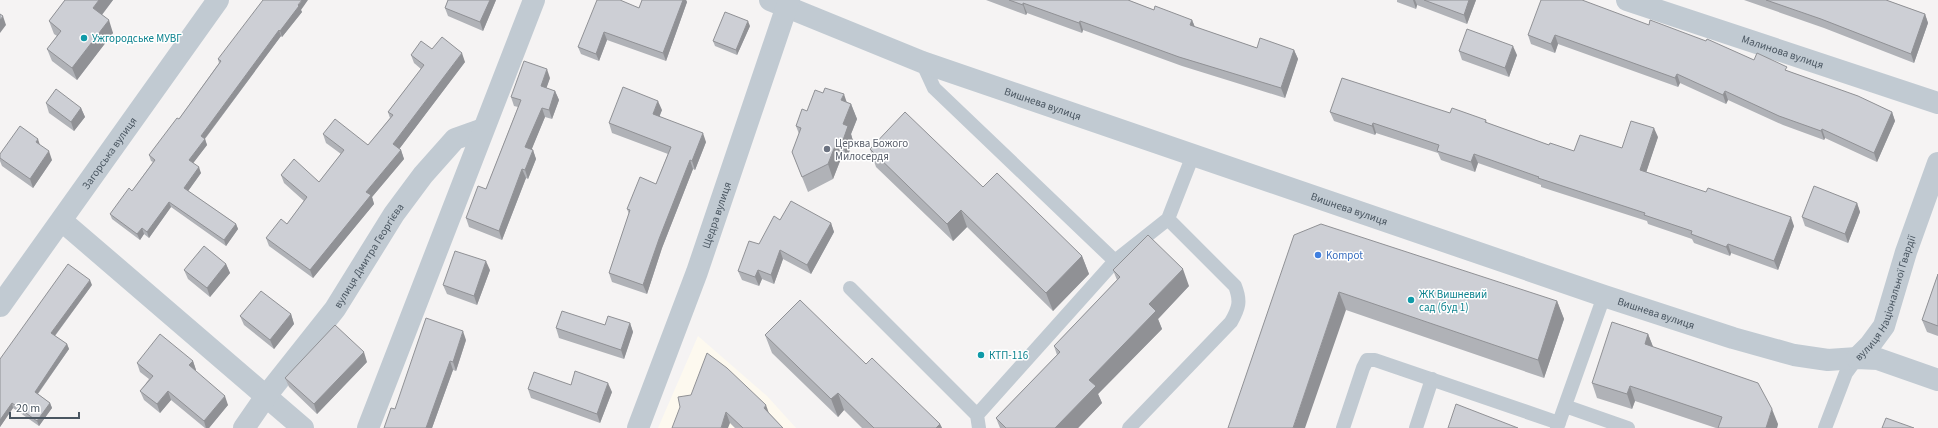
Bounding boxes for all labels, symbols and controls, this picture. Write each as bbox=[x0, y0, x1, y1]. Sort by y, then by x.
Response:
place label: Ужгородське МУВГ bbox=[92, 31, 182, 46]
street label: Малинова вулиця bbox=[1740, 31, 1826, 73]
marker: Ужгородське МУВГ bbox=[79, 33, 89, 43]
street label: Вишнева вулиця bbox=[1002, 84, 1083, 124]
street label: Загорська вулиця bbox=[78, 114, 140, 192]
place label: Церква Божого Милосердя bbox=[835, 136, 908, 164]
marker: Церква Божого Милосердя bbox=[822, 144, 832, 154]
street label: Щедра вулиця bbox=[699, 180, 735, 250]
street label: Вишнева вулиця bbox=[1309, 189, 1390, 229]
street label: вулиця Дмитра Георгієва bbox=[330, 200, 407, 311]
street label: вулиця Національної Гвардії bbox=[1851, 233, 1920, 364]
place label: Kompot bbox=[1326, 248, 1363, 263]
marker: Kompot bbox=[1313, 250, 1323, 260]
place label: ЖК Вишневий сад (буд 1) bbox=[1419, 287, 1487, 315]
street label: Вишнева вулиця bbox=[1615, 294, 1697, 333]
marker: ЖК Вишневий сад (буд 1) bbox=[1406, 295, 1416, 305]
place label: КТП-116 bbox=[989, 348, 1029, 363]
marker: КТП-116 bbox=[976, 350, 986, 360]
scale bar bbox=[10, 394, 79, 420]
text: 20 m bbox=[16, 400, 40, 417]

